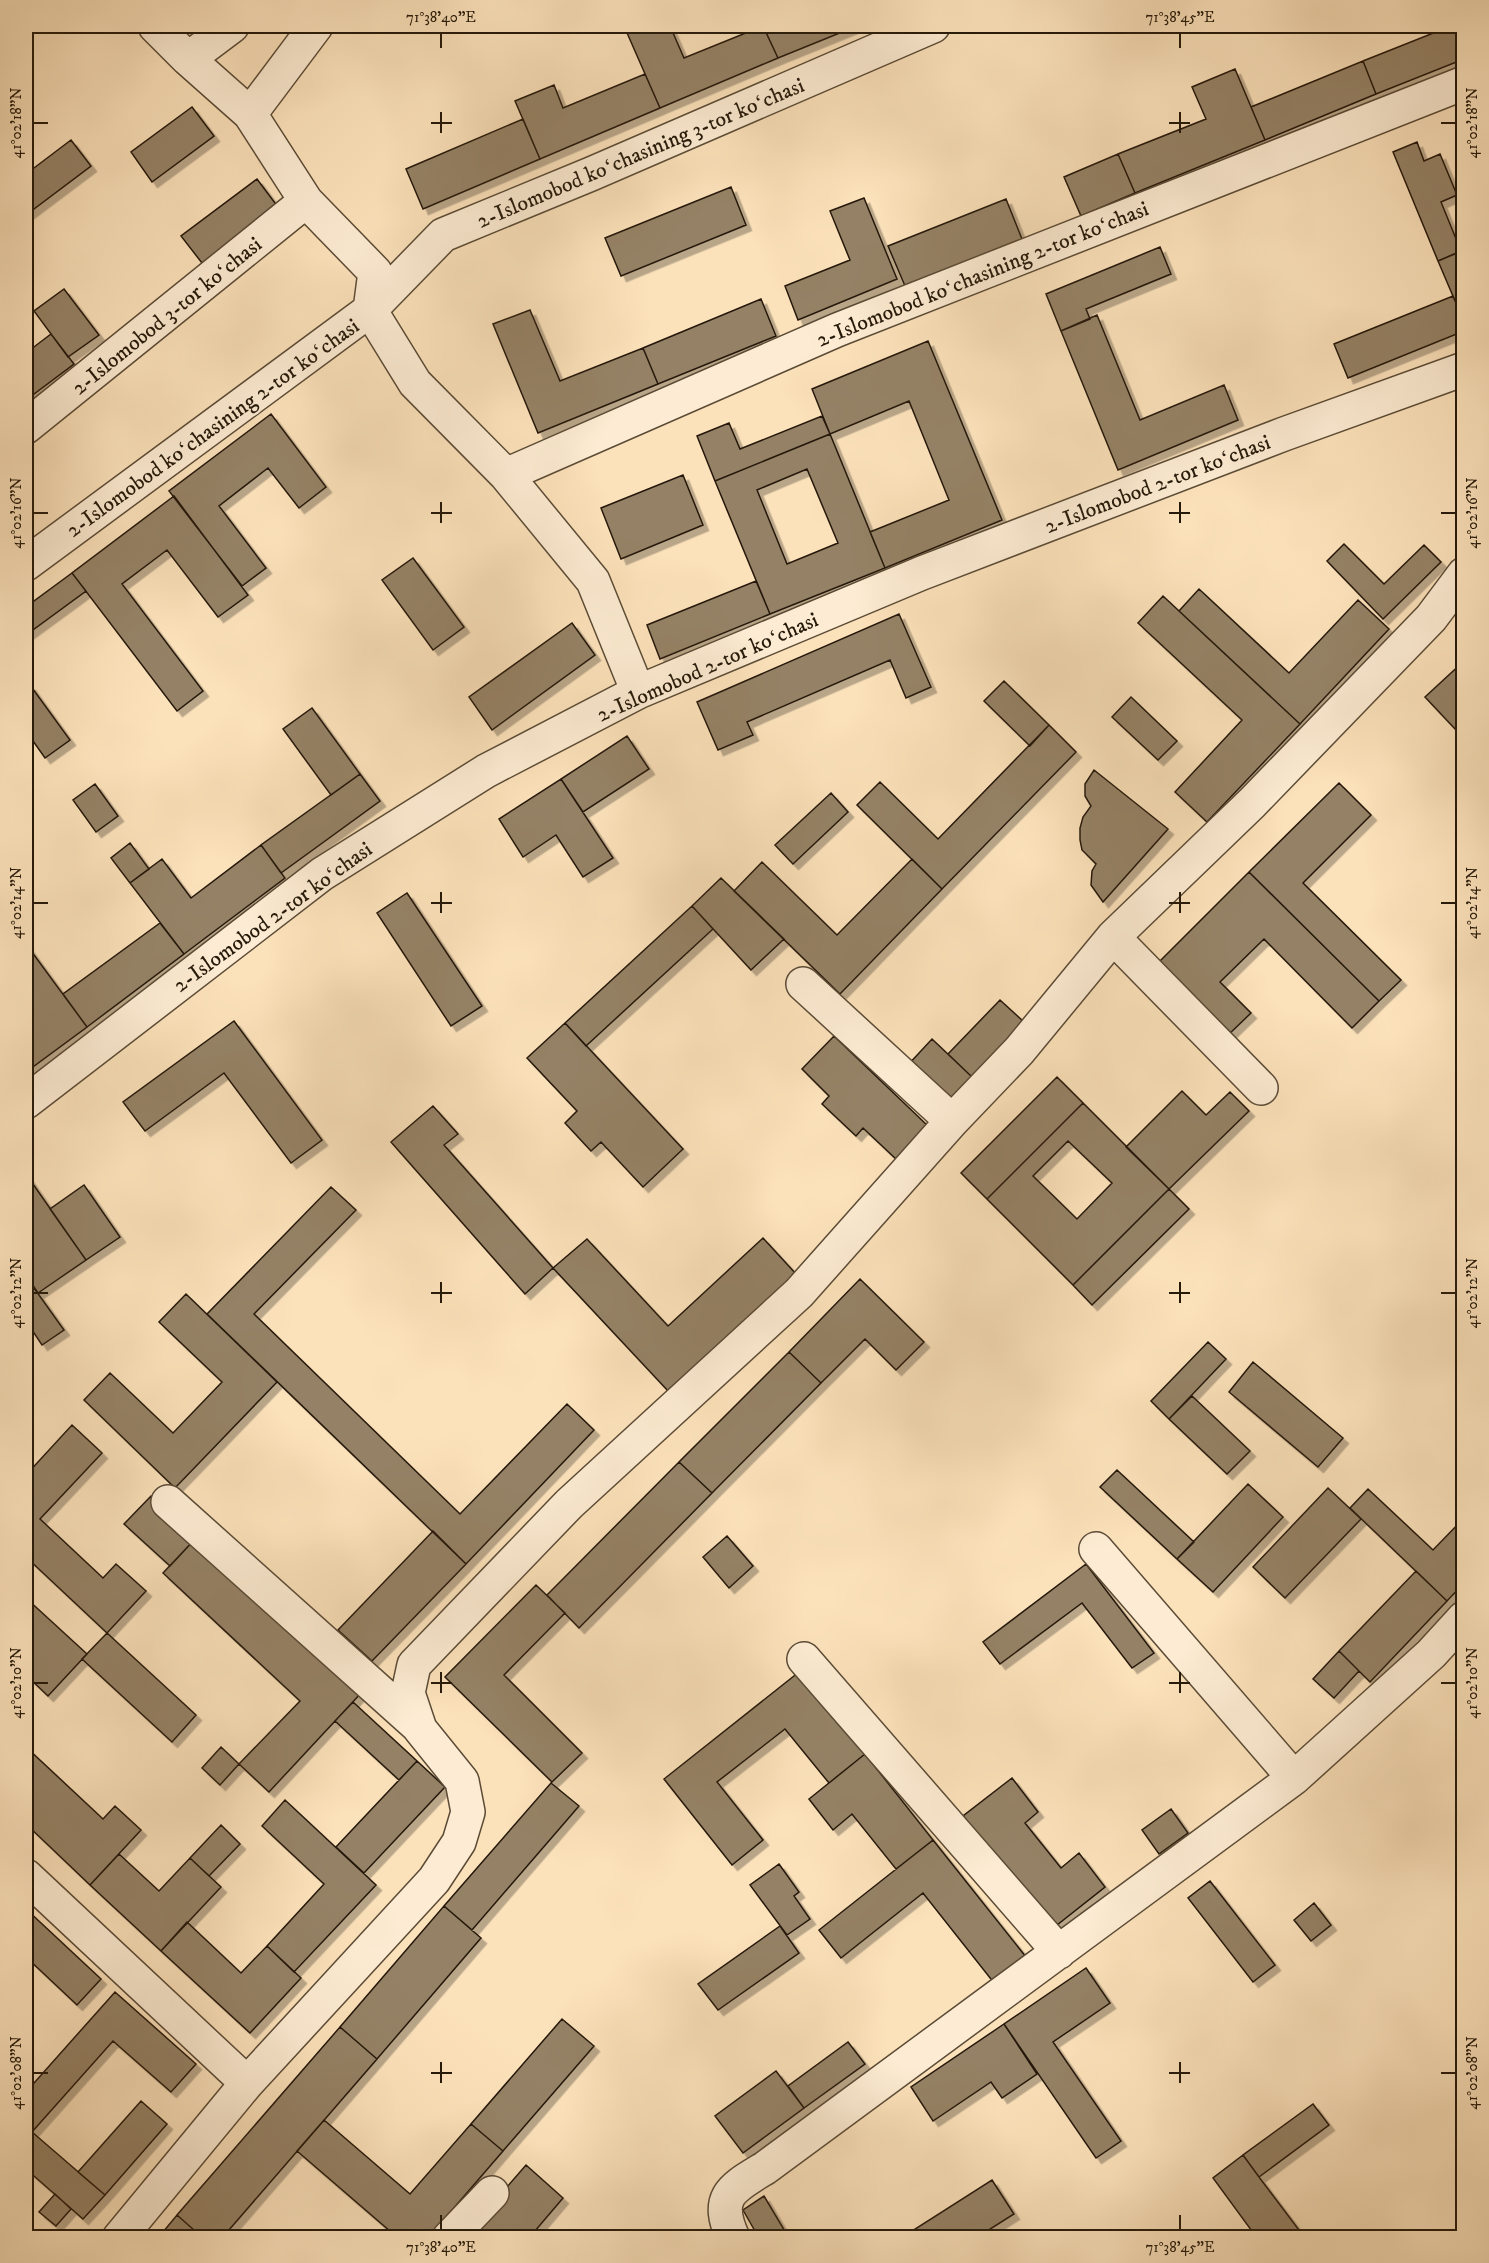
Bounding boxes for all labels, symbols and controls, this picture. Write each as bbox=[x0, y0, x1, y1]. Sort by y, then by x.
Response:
text: 71°38'40"E bbox=[406, 8, 476, 27]
text: 71°38'45"E bbox=[1145, 8, 1215, 27]
street label: 2-Islomobod koʻchasining 3-tor koʻchasi bbox=[473, 72, 808, 235]
text: 41°02'18"N bbox=[7, 88, 26, 159]
text: 41°02'18"N bbox=[1463, 88, 1482, 159]
street label: 2-Islomobod koʻchasining 2-tor koʻchasi bbox=[813, 195, 1153, 354]
street label: 2-Islomobod 3-tor koʻchasi bbox=[66, 231, 268, 401]
street label: 2-Islomobod koʻchasining 2-tor koʻchasi bbox=[61, 313, 365, 544]
street label: 2-Islomobod 2-tor koʻchasi bbox=[1041, 429, 1274, 540]
text: 41°02'16"N bbox=[7, 477, 26, 549]
text: 41°02'16"N bbox=[1463, 477, 1482, 549]
street label: 2-Islomobod 2-tor koʻchasi bbox=[593, 606, 823, 728]
street label: 2-Islomobod 2-tor koʻchasi bbox=[168, 836, 378, 999]
text: 41°02'14"N bbox=[7, 867, 26, 939]
text: 41°02'14"N bbox=[1463, 867, 1482, 939]
text: 41°02'12"N bbox=[7, 1258, 26, 1328]
text: 41°02'12"N bbox=[1463, 1258, 1482, 1328]
text: 41°02'10"N bbox=[7, 1647, 26, 1719]
text: 41°02'10"N bbox=[1463, 1647, 1482, 1719]
text: 41°02'08"N bbox=[7, 2036, 26, 2110]
text: 41°02'08"N bbox=[1463, 2036, 1482, 2110]
text: 71°38'40"E bbox=[406, 2238, 476, 2257]
text: 71°38'45"E bbox=[1145, 2238, 1215, 2257]

